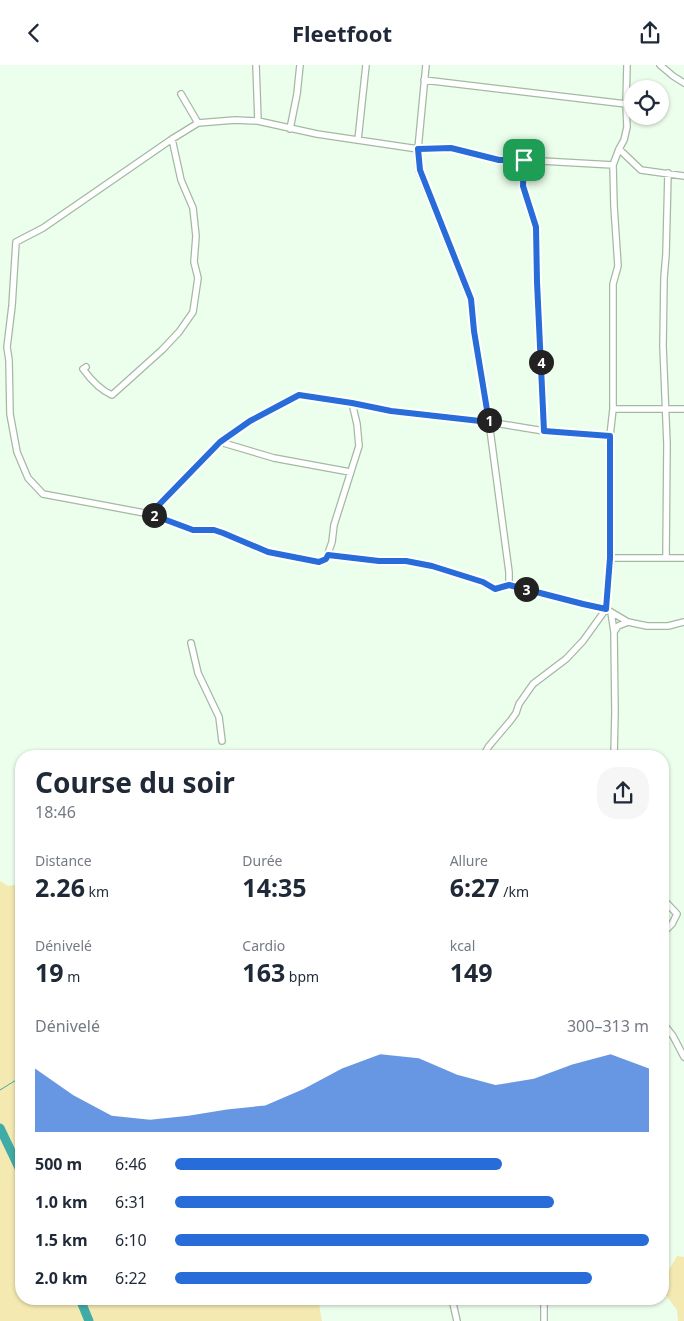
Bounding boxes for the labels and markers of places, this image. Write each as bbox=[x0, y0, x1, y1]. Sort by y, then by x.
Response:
pin bbox=[503, 139, 545, 181]
pin: 4 bbox=[528, 349, 554, 375]
pin: 1 bbox=[476, 407, 502, 433]
pin: 2 bbox=[142, 503, 166, 527]
pin: 3 bbox=[514, 577, 538, 601]

